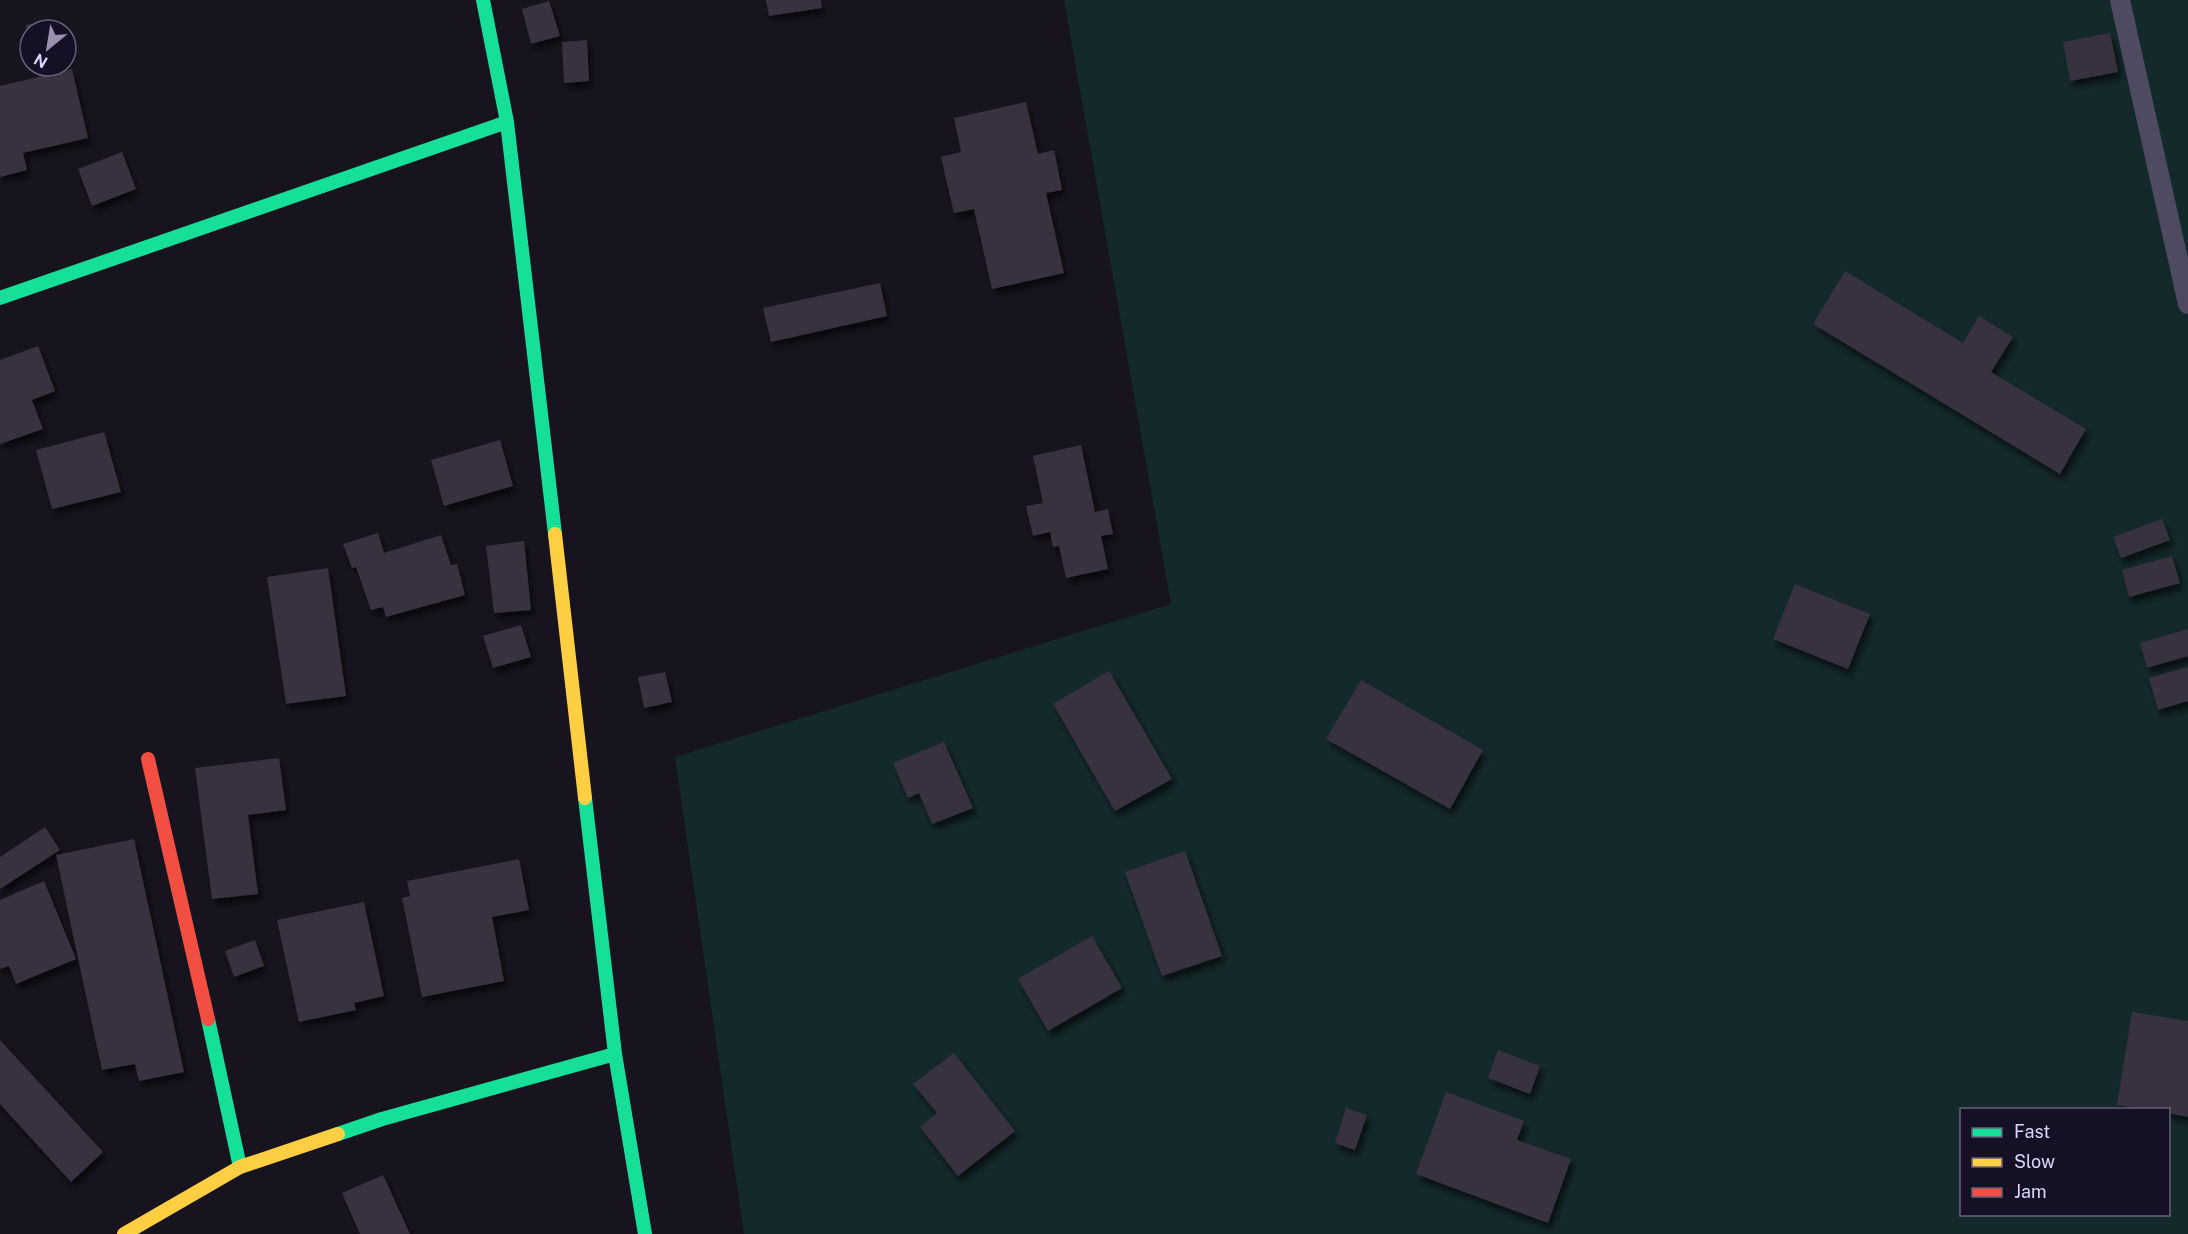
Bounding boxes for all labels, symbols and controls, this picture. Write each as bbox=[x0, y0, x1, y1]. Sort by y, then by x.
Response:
north arrow bbox=[18, 18, 78, 78]
text: N bbox=[31, 49, 51, 72]
legend bbox=[1960, 1108, 2170, 1216]
text: Fast bbox=[2014, 1121, 2050, 1142]
text: Slow bbox=[2014, 1151, 2055, 1172]
text: Jam bbox=[2014, 1181, 2047, 1202]

